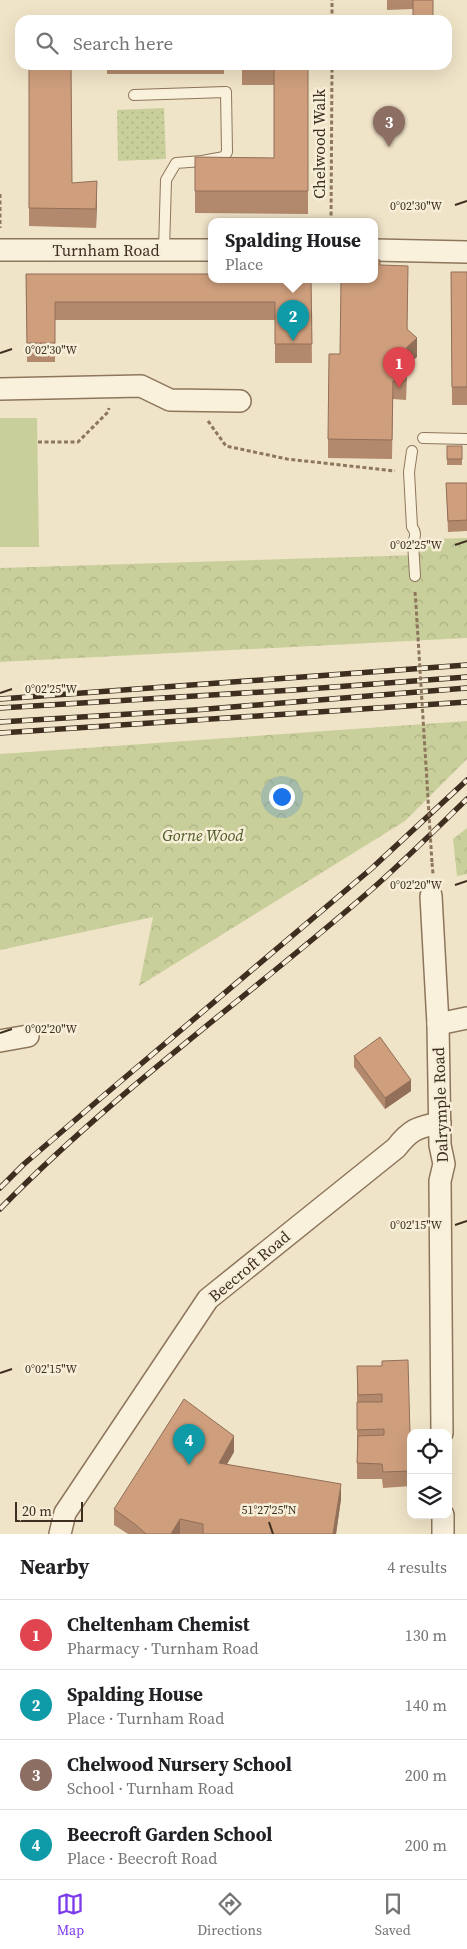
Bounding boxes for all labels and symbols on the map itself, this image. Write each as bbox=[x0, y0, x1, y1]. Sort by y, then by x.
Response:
street label: Chelwood Walk bbox=[308, 89, 330, 199]
pin: 3 bbox=[373, 106, 405, 147]
text: 0°02'30"W bbox=[390, 198, 442, 214]
street label: Turnham Road bbox=[52, 239, 160, 261]
pin: 2 bbox=[277, 300, 309, 341]
text: 0°02'30"W bbox=[25, 342, 77, 358]
pin: 1 bbox=[383, 347, 415, 388]
text: 0°02'25"W bbox=[390, 537, 442, 553]
text: 0°02'25"W bbox=[25, 681, 77, 697]
your location bbox=[269, 784, 295, 810]
park label: Gorne Wood bbox=[162, 824, 244, 846]
text: 0°02'20"W bbox=[390, 877, 442, 893]
text: 0°02'20"W bbox=[25, 1021, 77, 1037]
street label: Dalrymple Road bbox=[427, 1047, 453, 1163]
text: 0°02'15"W bbox=[390, 1217, 442, 1233]
street label: Beecroft Road bbox=[204, 1225, 294, 1307]
text: 0°02'15"W bbox=[25, 1361, 77, 1377]
pin: 4 bbox=[173, 1424, 205, 1465]
scale bar bbox=[15, 1499, 82, 1522]
text: 51°27'25"N bbox=[241, 1502, 297, 1518]

